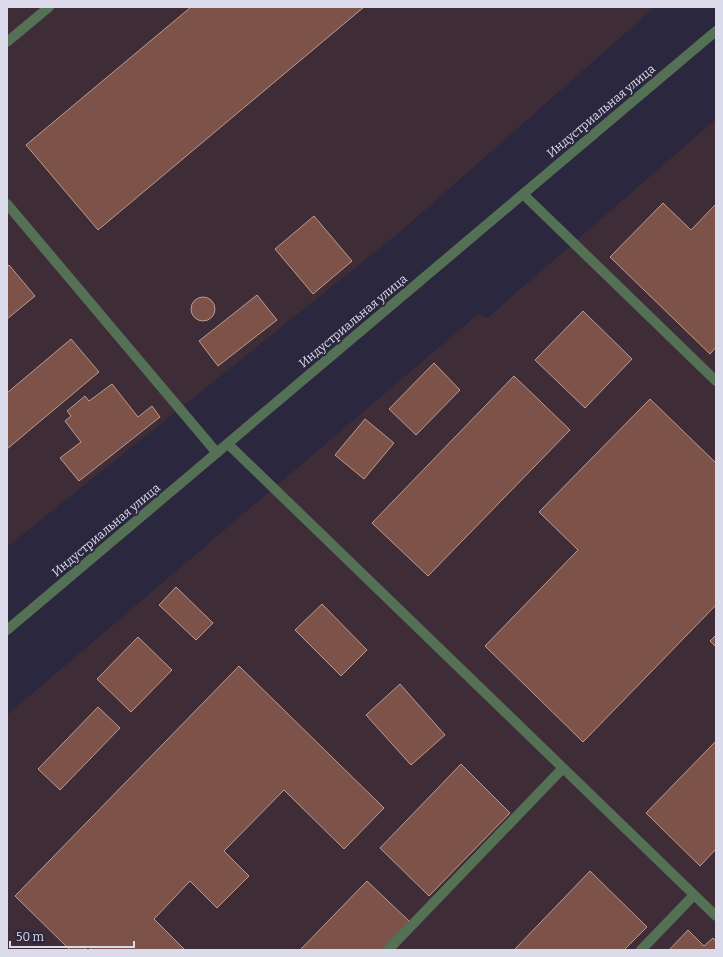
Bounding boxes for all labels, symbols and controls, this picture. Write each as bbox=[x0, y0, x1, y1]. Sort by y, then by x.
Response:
street label: Индустриальная улица bbox=[544, 61, 658, 160]
street label: Индустриальная улица bbox=[296, 271, 410, 370]
street label: Индустриальная улица bbox=[49, 480, 163, 579]
scale bar bbox=[10, 923, 134, 949]
text: 50 m bbox=[16, 930, 45, 944]

